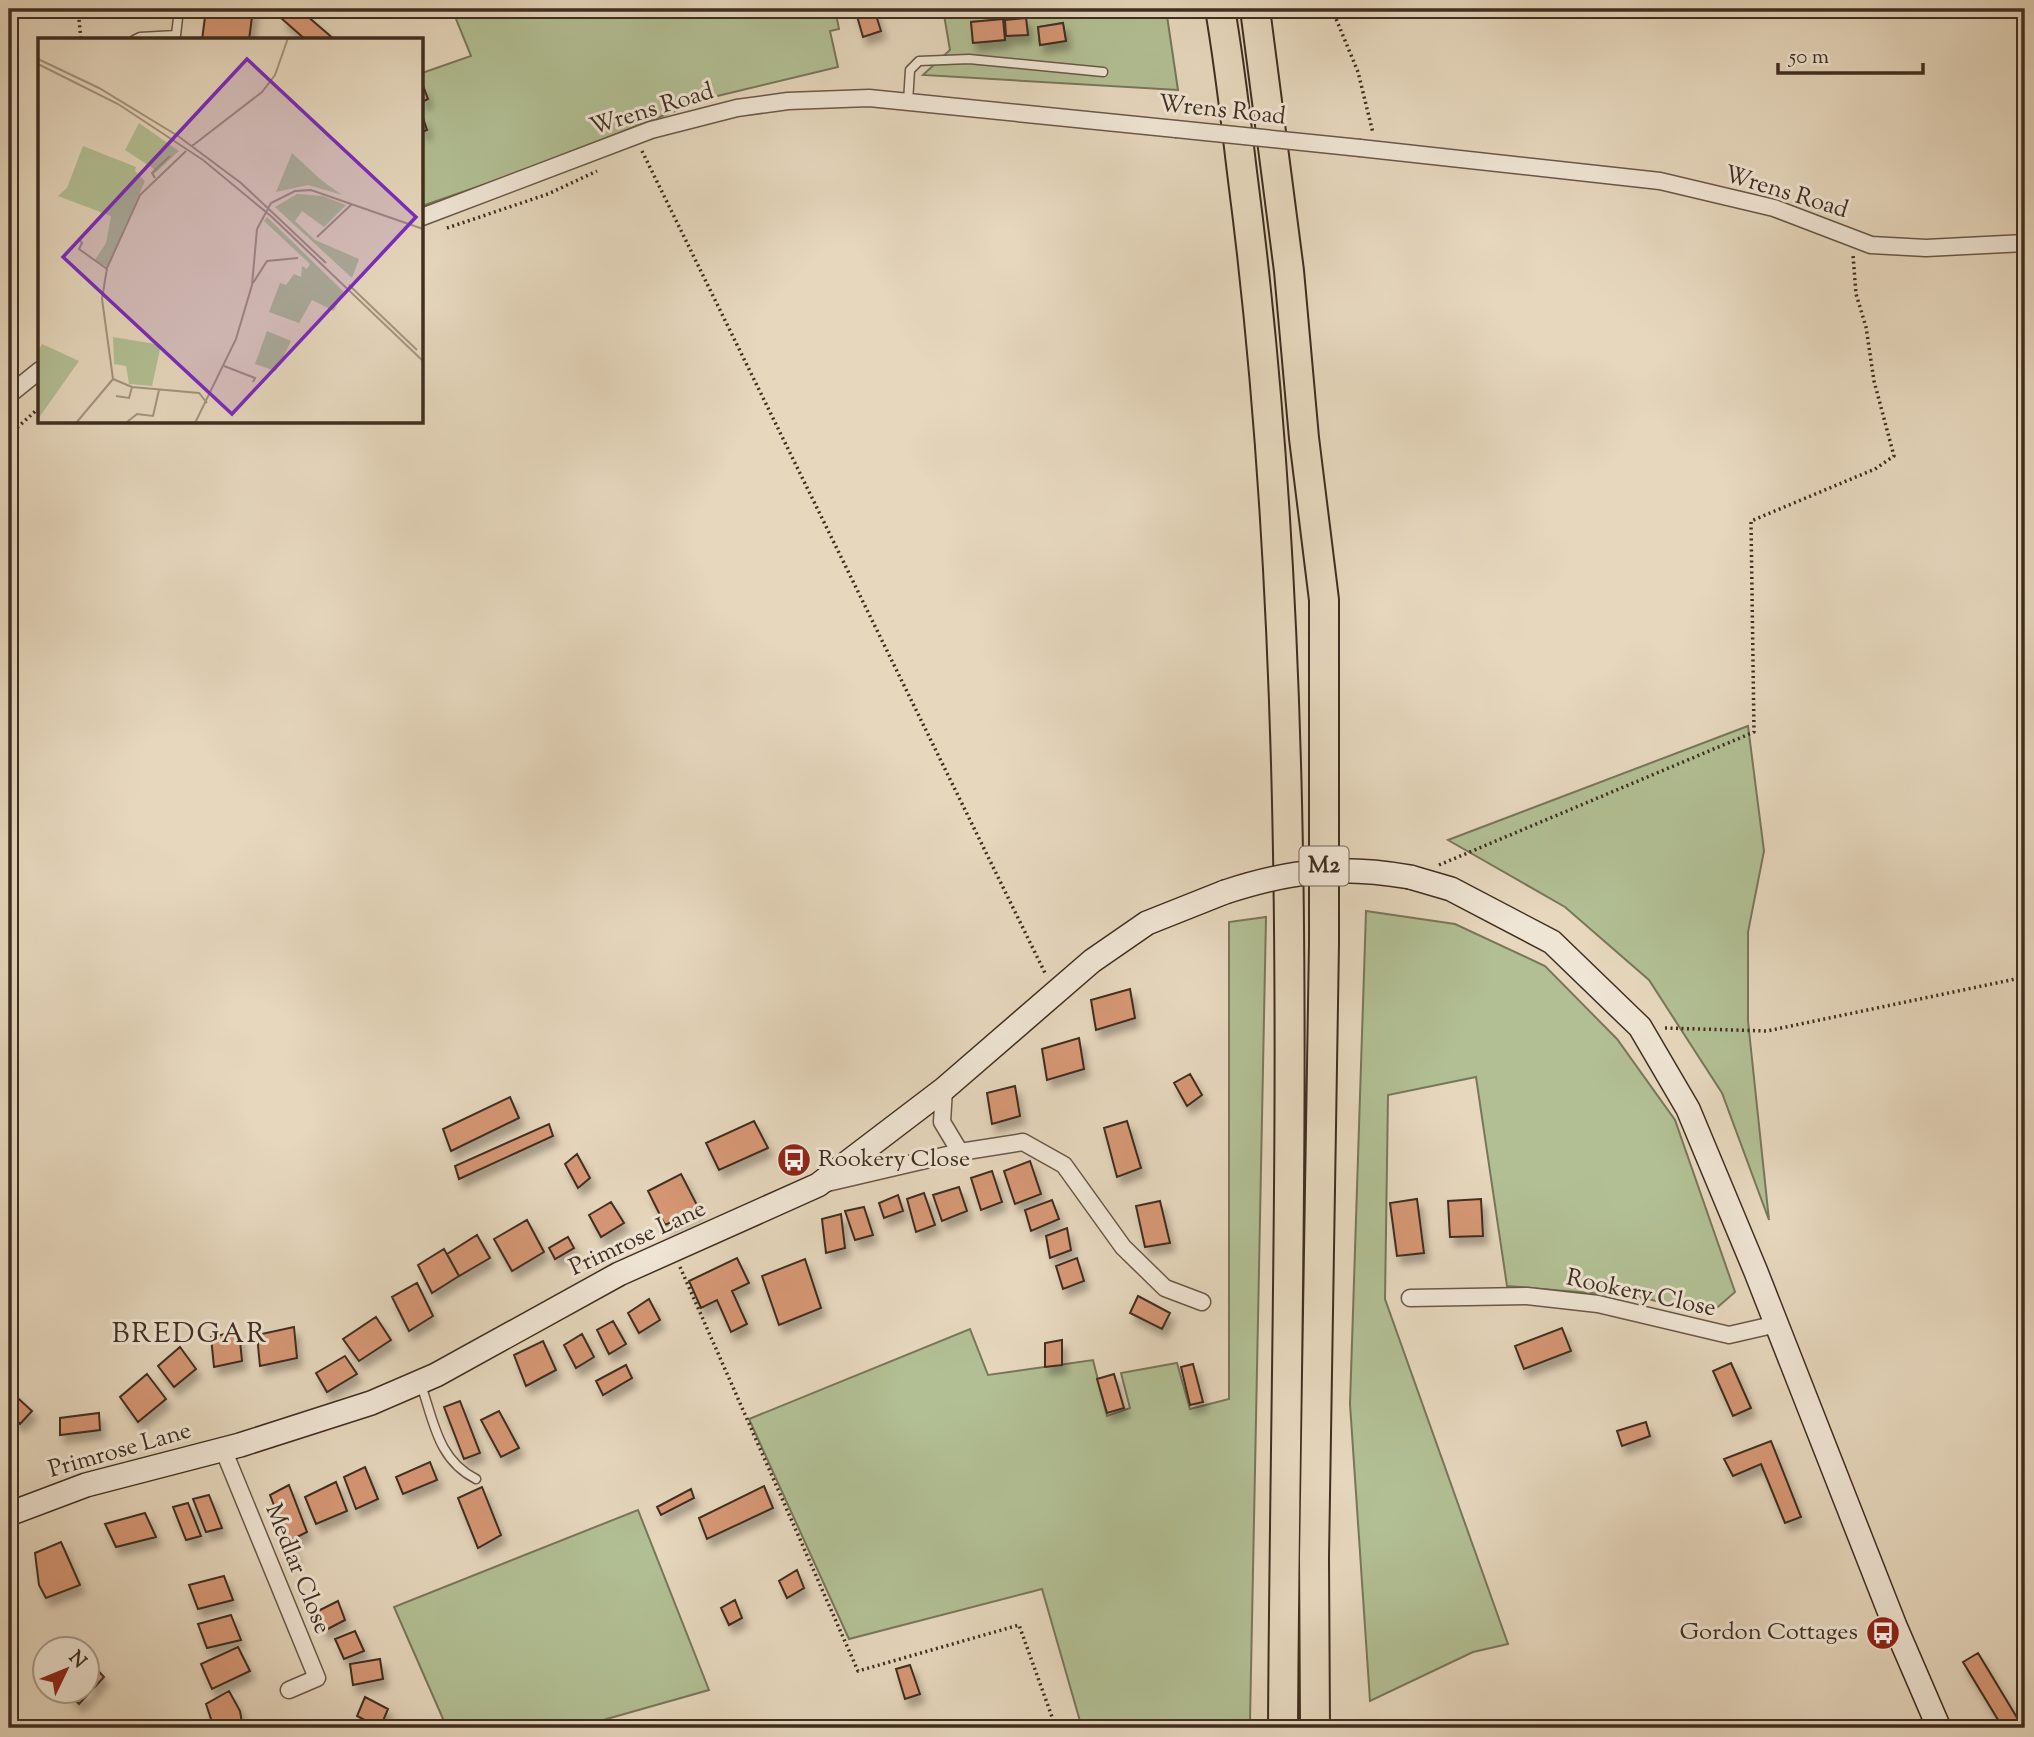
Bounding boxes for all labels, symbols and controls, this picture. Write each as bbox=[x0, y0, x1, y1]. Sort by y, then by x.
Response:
scale bar bbox=[1778, 32, 1924, 76]
inset map bbox=[38, 38, 424, 424]
text: 50 m bbox=[1788, 43, 1829, 73]
street label: Wrens Road bbox=[586, 75, 719, 145]
street label: Wrens Road bbox=[1157, 87, 1288, 135]
street label: Wrens Road bbox=[1720, 158, 1853, 228]
road number: M2 bbox=[1300, 846, 1348, 886]
bus stop icon: Rookery Close bbox=[775, 1141, 813, 1179]
place label: Rookery Close bbox=[818, 1143, 970, 1177]
street label: Primrose Lane bbox=[564, 1192, 712, 1286]
street label: Rookery Close bbox=[1563, 1262, 1719, 1326]
district label: BREDGAR bbox=[112, 1315, 268, 1355]
street label: Primrose Lane bbox=[45, 1414, 195, 1488]
street label: Medlar Close bbox=[255, 1499, 339, 1639]
bus stop icon: Gordon Cottages bbox=[1864, 1614, 1902, 1652]
place label: Gordon Cottages bbox=[1679, 1616, 1858, 1650]
north arrow bbox=[32, 1636, 102, 1706]
text: N bbox=[62, 1645, 92, 1675]

